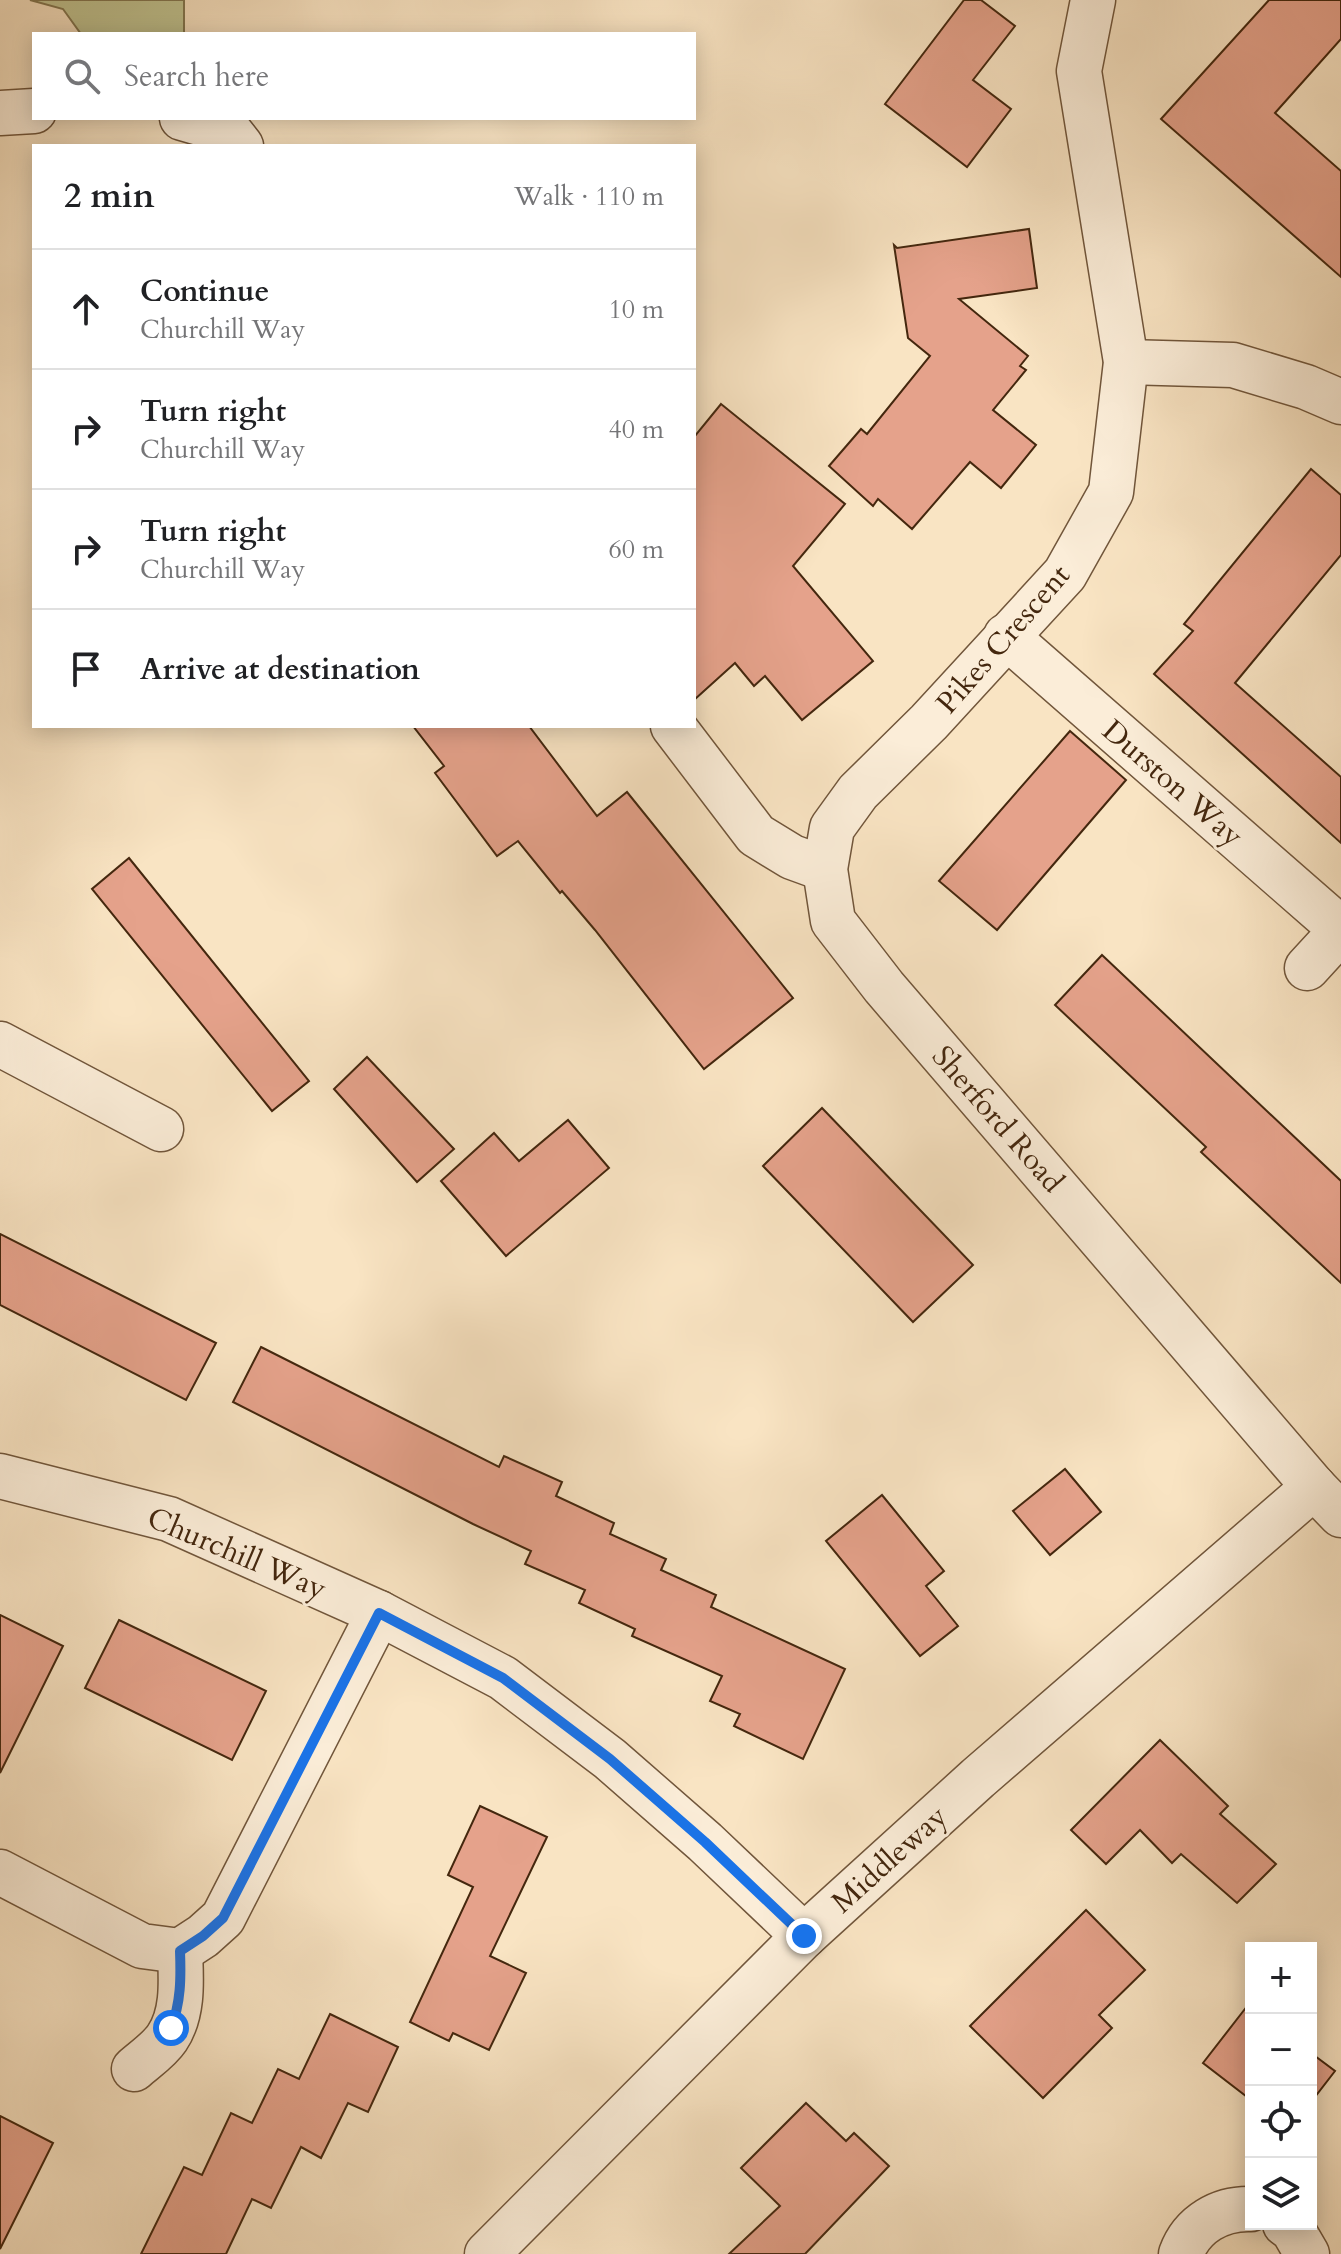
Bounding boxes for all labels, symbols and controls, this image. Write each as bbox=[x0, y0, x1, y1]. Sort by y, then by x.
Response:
search box bbox=[32, 32, 696, 120]
icon: search bbox=[60, 54, 104, 98]
text: Search here bbox=[124, 56, 269, 97]
text: 2 min bbox=[64, 173, 155, 219]
text: Walk · 110 m bbox=[514, 179, 664, 214]
text: Continue bbox=[140, 271, 269, 312]
icon: ahead bbox=[64, 287, 108, 331]
text: 10 m bbox=[608, 292, 664, 327]
text: Churchill Way bbox=[140, 312, 305, 347]
text: Turn right bbox=[140, 391, 286, 432]
icon: right bbox=[64, 407, 108, 451]
text: 40 m bbox=[608, 412, 664, 447]
text: Churchill Way bbox=[140, 432, 305, 467]
text: Turn right bbox=[140, 511, 286, 552]
icon: right bbox=[64, 527, 108, 571]
text: 60 m bbox=[608, 532, 664, 567]
text: Churchill Way bbox=[140, 552, 305, 587]
street label: Pikes Crescent bbox=[927, 556, 1080, 723]
icon: arrive bbox=[64, 647, 108, 691]
text: Arrive at destination bbox=[140, 649, 420, 690]
street label: Durston Way bbox=[1093, 711, 1252, 856]
street label: Sherford Road bbox=[922, 1037, 1073, 1202]
street label: Churchill Way bbox=[141, 1497, 333, 1610]
street label: Middleway bbox=[823, 1796, 956, 1922]
route end bbox=[786, 1918, 822, 1954]
map controls bbox=[1245, 1942, 1317, 2230]
button: + bbox=[1245, 1942, 1317, 2014]
route start bbox=[153, 2010, 189, 2046]
button: − bbox=[1245, 2014, 1317, 2086]
button: locate bbox=[1245, 2086, 1317, 2158]
button: layers bbox=[1245, 2158, 1317, 2230]

